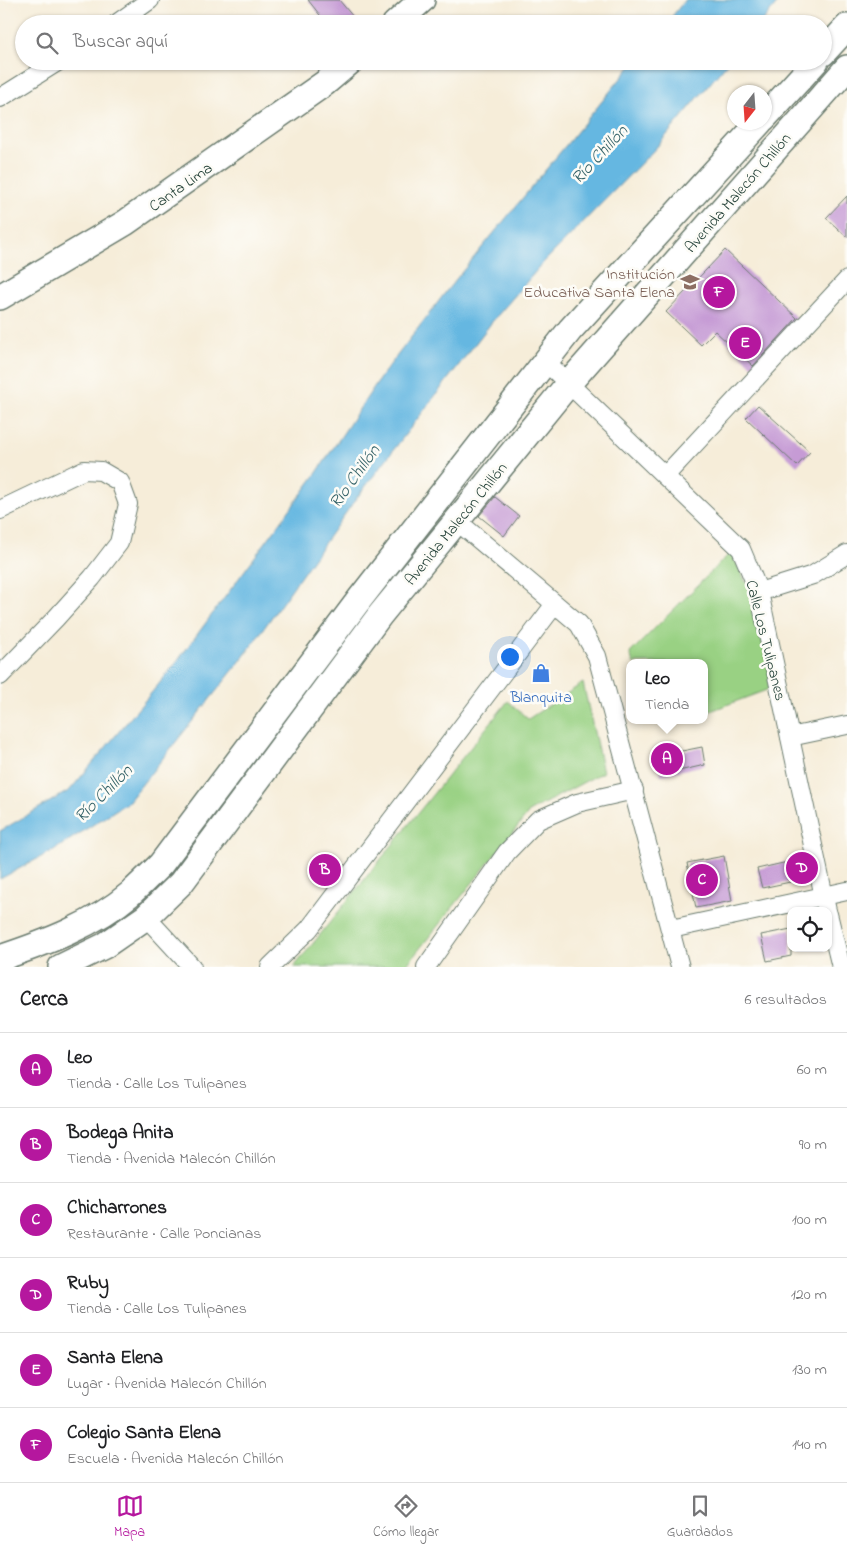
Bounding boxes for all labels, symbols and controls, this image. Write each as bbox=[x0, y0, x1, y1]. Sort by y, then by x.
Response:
search box bbox=[15, 15, 832, 70]
icon: search bbox=[33, 29, 61, 57]
text: Buscar aquí bbox=[73, 29, 168, 56]
north arrow bbox=[727, 85, 772, 130]
water label: Río Chillón bbox=[566, 119, 636, 191]
street label: Avenida Malecón Chillón bbox=[679, 128, 798, 259]
street label: Canta Lima bbox=[144, 157, 218, 218]
place label: Institución Educativa Santa Elena bbox=[523, 263, 675, 305]
school or university icon: Institución Educativa Santa Elena bbox=[679, 271, 701, 293]
pin: F bbox=[703, 273, 735, 311]
pin: E bbox=[729, 324, 761, 362]
water label: Río Chillón bbox=[324, 439, 388, 514]
street label: Avenida Malecón Chillón bbox=[399, 457, 514, 591]
street label: Calle Los Tulipanes bbox=[738, 578, 792, 703]
your location bbox=[497, 644, 523, 670]
popup bbox=[626, 659, 708, 724]
shop icon: Blanquita bbox=[530, 662, 552, 684]
text: Leo bbox=[645, 666, 670, 693]
place label: Blanquita bbox=[509, 686, 572, 710]
text: Tienda bbox=[645, 693, 689, 717]
pin: A bbox=[651, 740, 683, 778]
water label: Río Chillón bbox=[69, 759, 140, 829]
pin: D bbox=[786, 849, 818, 887]
pin: B bbox=[309, 851, 341, 889]
pin: C bbox=[686, 861, 718, 899]
map controls bbox=[787, 907, 832, 952]
button: locate bbox=[787, 907, 832, 952]
text: Cerca bbox=[20, 985, 68, 1015]
text: 6 resultados bbox=[744, 988, 827, 1012]
text: Leo bbox=[67, 1045, 92, 1072]
text: A bbox=[31, 1058, 41, 1082]
text: 60 m bbox=[797, 1058, 827, 1082]
text: Tienda · Calle Los Tulipanes bbox=[67, 1072, 247, 1096]
text: Bodega Anita bbox=[67, 1120, 174, 1147]
text: B bbox=[31, 1133, 41, 1157]
text: 90 m bbox=[799, 1133, 827, 1157]
text: Tienda · Avenida Malecón Chillón bbox=[67, 1147, 276, 1171]
text: Chicharrones bbox=[67, 1195, 167, 1222]
text: C bbox=[32, 1208, 40, 1232]
text: 100 m bbox=[792, 1208, 827, 1232]
text: Restaurante · Calle Poncianas bbox=[67, 1222, 262, 1246]
text: Ruby bbox=[67, 1270, 109, 1297]
text: D bbox=[30, 1283, 42, 1307]
text: 120 m bbox=[791, 1283, 827, 1307]
text: Tienda · Calle Los Tulipanes bbox=[67, 1297, 247, 1321]
text: Santa Elena bbox=[67, 1345, 163, 1372]
text: E bbox=[31, 1358, 41, 1382]
text: 130 m bbox=[792, 1358, 827, 1382]
text: Lugar · Avenida Malecón Chillón bbox=[67, 1372, 267, 1396]
text: Colegio Santa Elena bbox=[67, 1420, 221, 1447]
text: F bbox=[31, 1433, 41, 1457]
text: 140 m bbox=[792, 1433, 827, 1457]
text: Escuela · Avenida Malecón Chillón bbox=[67, 1447, 283, 1471]
tab: Mapa bbox=[114, 1492, 145, 1543]
tab: Cómo llegar bbox=[373, 1492, 439, 1543]
tab: Guardados bbox=[667, 1492, 733, 1543]

